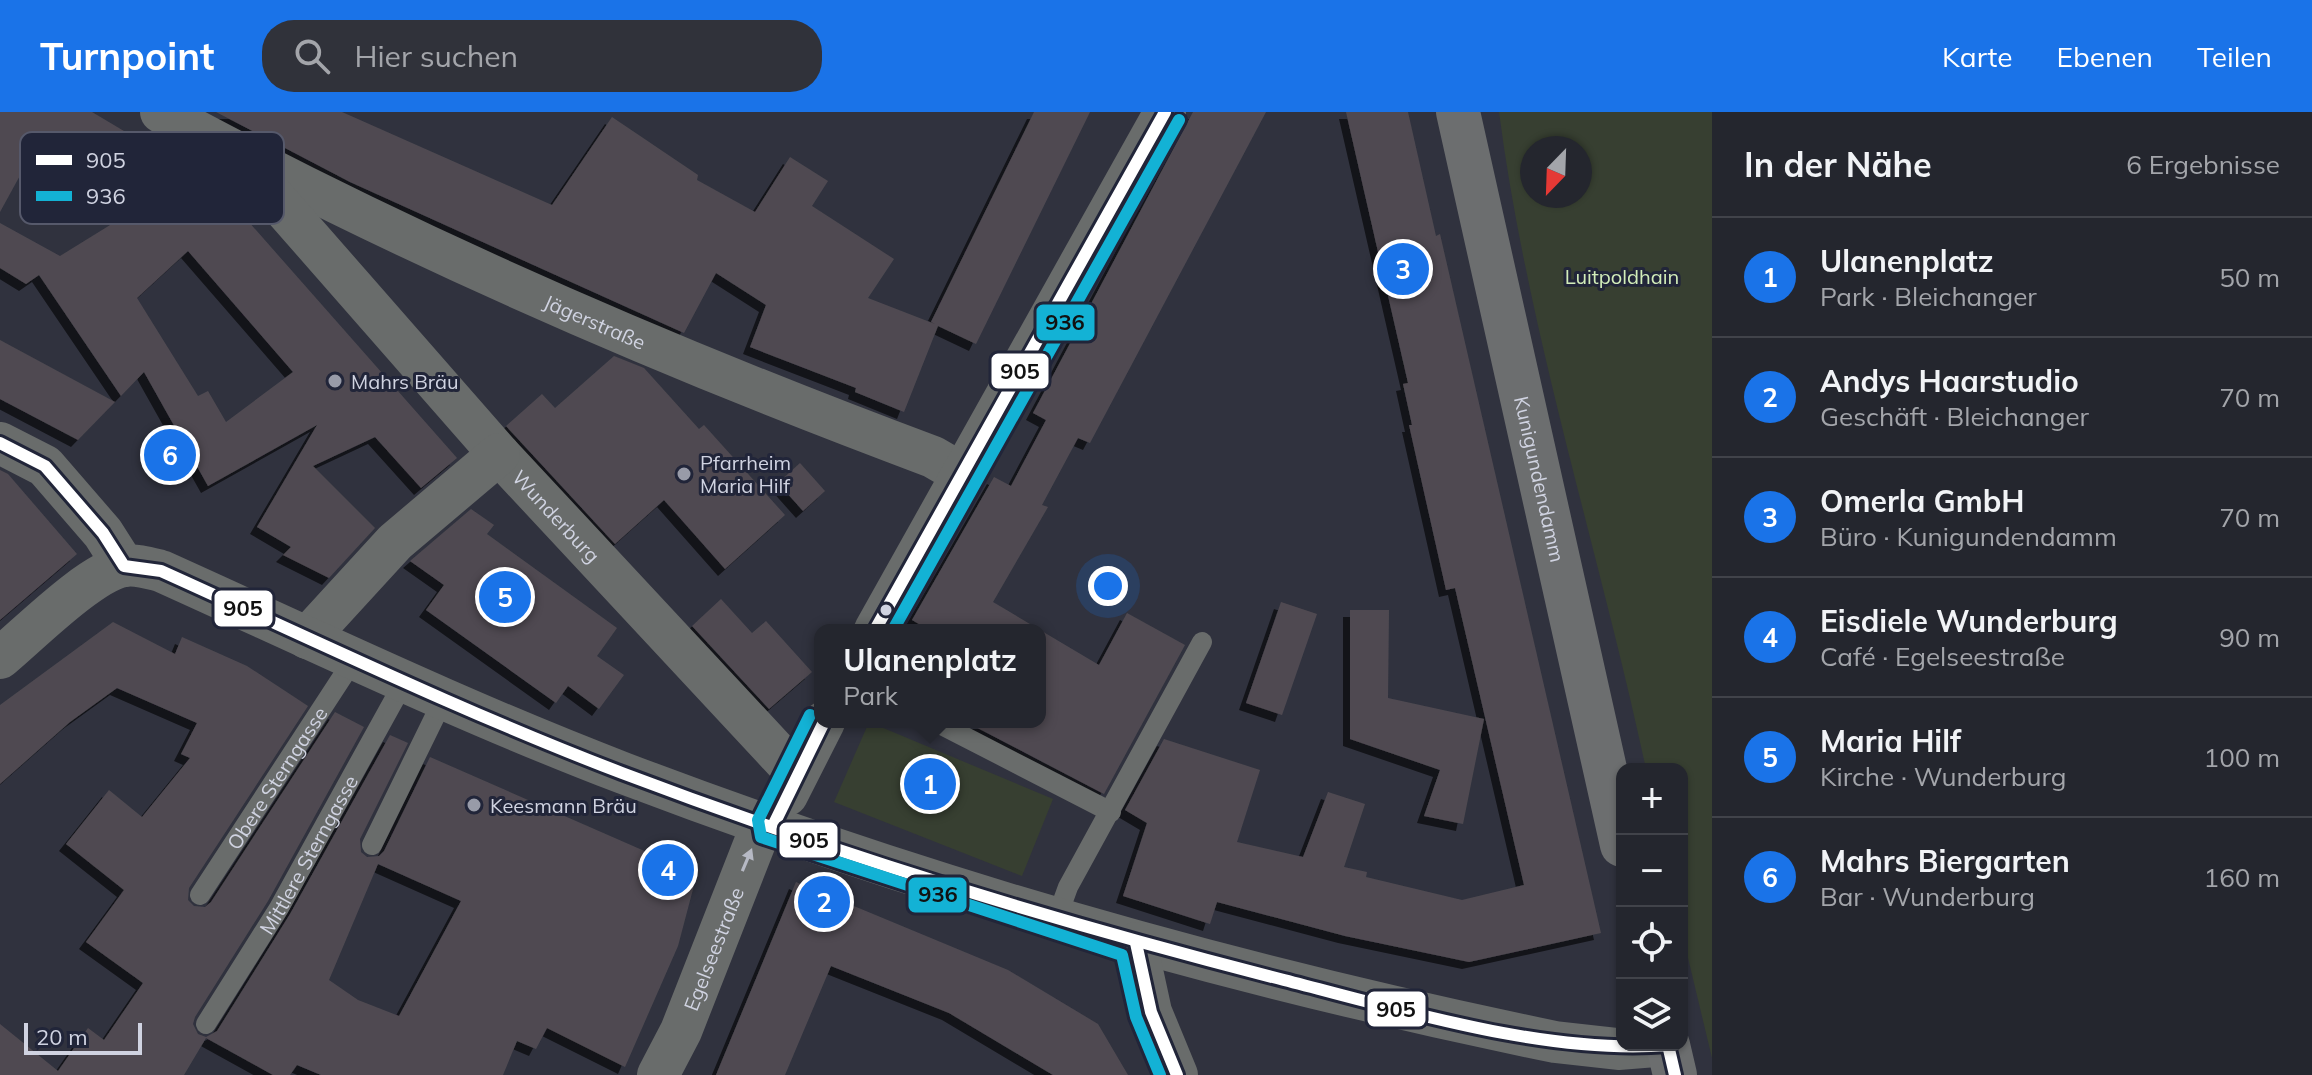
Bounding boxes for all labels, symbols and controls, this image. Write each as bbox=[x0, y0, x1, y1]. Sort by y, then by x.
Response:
search box bbox=[262, 20, 822, 92]
text: Turnpoint bbox=[40, 32, 214, 80]
icon: search bbox=[290, 34, 334, 78]
text: Hier suchen bbox=[354, 37, 518, 75]
text: Karte bbox=[1942, 39, 2012, 74]
text: Ebenen bbox=[2056, 39, 2153, 74]
text: Teilen bbox=[2197, 39, 2272, 74]
legend bbox=[20, 132, 284, 224]
north arrow bbox=[1520, 136, 1592, 208]
text: In der Nähe bbox=[1744, 143, 1932, 186]
text: 905 bbox=[86, 146, 126, 174]
text: 6 Ergebnisse bbox=[2126, 148, 2280, 181]
text: 936 bbox=[86, 182, 126, 210]
pin: 3 bbox=[1377, 239, 1429, 299]
text: Ulanenplatz bbox=[1820, 242, 1994, 280]
text: 1 bbox=[1762, 261, 1778, 294]
text: 50 m bbox=[2219, 261, 2280, 294]
park label: Luitpoldhain bbox=[1565, 264, 1679, 289]
text: Park · Bleichanger bbox=[1820, 280, 2037, 313]
street label: Jägerstraße bbox=[540, 288, 650, 354]
line badge: 936 bbox=[1035, 303, 1096, 342]
text: 936 bbox=[1045, 308, 1085, 336]
line badge: 905 bbox=[990, 352, 1050, 390]
text: 905 bbox=[1000, 357, 1040, 385]
text: Andys Haarstudio bbox=[1820, 362, 2079, 400]
place label: Mahrs Bräu bbox=[351, 369, 459, 394]
marker: Mahrs Bräu bbox=[326, 372, 344, 390]
text: 2 bbox=[1762, 381, 1778, 414]
text: 70 m bbox=[2219, 381, 2280, 414]
street label: Kunigundendamm bbox=[1509, 393, 1571, 564]
text: Geschäft · Bleichanger bbox=[1820, 400, 2089, 433]
pin: 6 bbox=[144, 425, 196, 485]
place label: Pfarrheim Maria Hilf bbox=[700, 450, 791, 498]
street label: Wunderburg bbox=[507, 464, 606, 567]
marker: Pfarrheim Maria Hilf bbox=[675, 465, 693, 483]
text: Omerla GmbH bbox=[1820, 482, 2024, 520]
text: 3 bbox=[1762, 501, 1778, 534]
text: 70 m bbox=[2219, 501, 2280, 534]
text: Büro · Kunigundendamm bbox=[1820, 520, 2117, 553]
your location bbox=[1088, 566, 1128, 606]
pin: 5 bbox=[479, 567, 531, 627]
line badge: 905 bbox=[213, 589, 274, 628]
text: 905 bbox=[223, 594, 263, 622]
unlabelled marker bbox=[878, 602, 894, 618]
text: Eisdiele Wunderburg bbox=[1820, 602, 2118, 640]
text: 4 bbox=[1762, 621, 1778, 654]
text: 90 m bbox=[2219, 621, 2280, 654]
popup bbox=[814, 624, 1046, 728]
text: Café · Egelseestraße bbox=[1820, 640, 2065, 673]
text: Ulanenplatz bbox=[843, 641, 1017, 679]
text: Park bbox=[843, 679, 898, 712]
street label: Obere Sterngasse bbox=[221, 702, 332, 854]
text: Maria Hilf bbox=[1820, 722, 1961, 760]
text: 5 bbox=[1762, 741, 1778, 774]
text: 100 m bbox=[2204, 741, 2280, 774]
pin: 1 bbox=[904, 754, 956, 814]
text: Kirche · Wunderburg bbox=[1820, 760, 2066, 793]
map controls bbox=[1616, 763, 1688, 1051]
button: + bbox=[1616, 763, 1688, 835]
street label: Mittlere Sterngasse bbox=[253, 770, 363, 939]
place label: Keesmann Bräu bbox=[490, 793, 637, 818]
marker: Keesmann Bräu bbox=[465, 796, 483, 814]
line badge: 905 bbox=[778, 821, 839, 859]
text: 905 bbox=[789, 826, 829, 854]
button: − bbox=[1616, 835, 1688, 907]
pin: 4 bbox=[642, 840, 694, 900]
text: Mahrs Biergarten bbox=[1820, 842, 2070, 880]
one-way arrow bbox=[740, 848, 753, 872]
text: 6 bbox=[1762, 861, 1778, 894]
text: 160 m bbox=[2204, 861, 2280, 894]
pin: 2 bbox=[798, 872, 850, 932]
line badge: 936 bbox=[907, 876, 968, 914]
text: 936 bbox=[918, 880, 958, 908]
text: Bar · Wunderburg bbox=[1820, 880, 2035, 913]
street label: Egelseestraße bbox=[678, 883, 749, 1014]
button: locate bbox=[1616, 907, 1688, 979]
button: layers bbox=[1616, 979, 1688, 1051]
line badge: 905 bbox=[1366, 990, 1427, 1028]
text: 905 bbox=[1376, 995, 1416, 1023]
scale bar bbox=[24, 1019, 142, 1055]
text: 20 m bbox=[36, 1023, 87, 1051]

